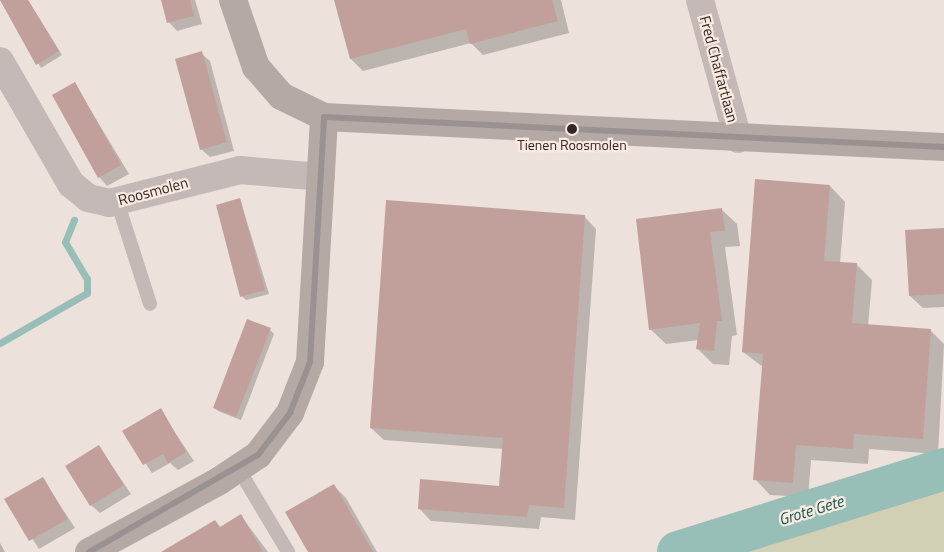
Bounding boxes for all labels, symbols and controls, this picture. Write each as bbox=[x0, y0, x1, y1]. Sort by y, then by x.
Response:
street label: Fred Chaffartlaan bbox=[696, 14, 742, 124]
marker: Tienen Roosmolen bbox=[567, 124, 577, 134]
place label: Tienen Roosmolen bbox=[517, 137, 627, 153]
street label: Roosmolen bbox=[116, 173, 190, 209]
water label: Grote Gete bbox=[776, 491, 846, 529]

